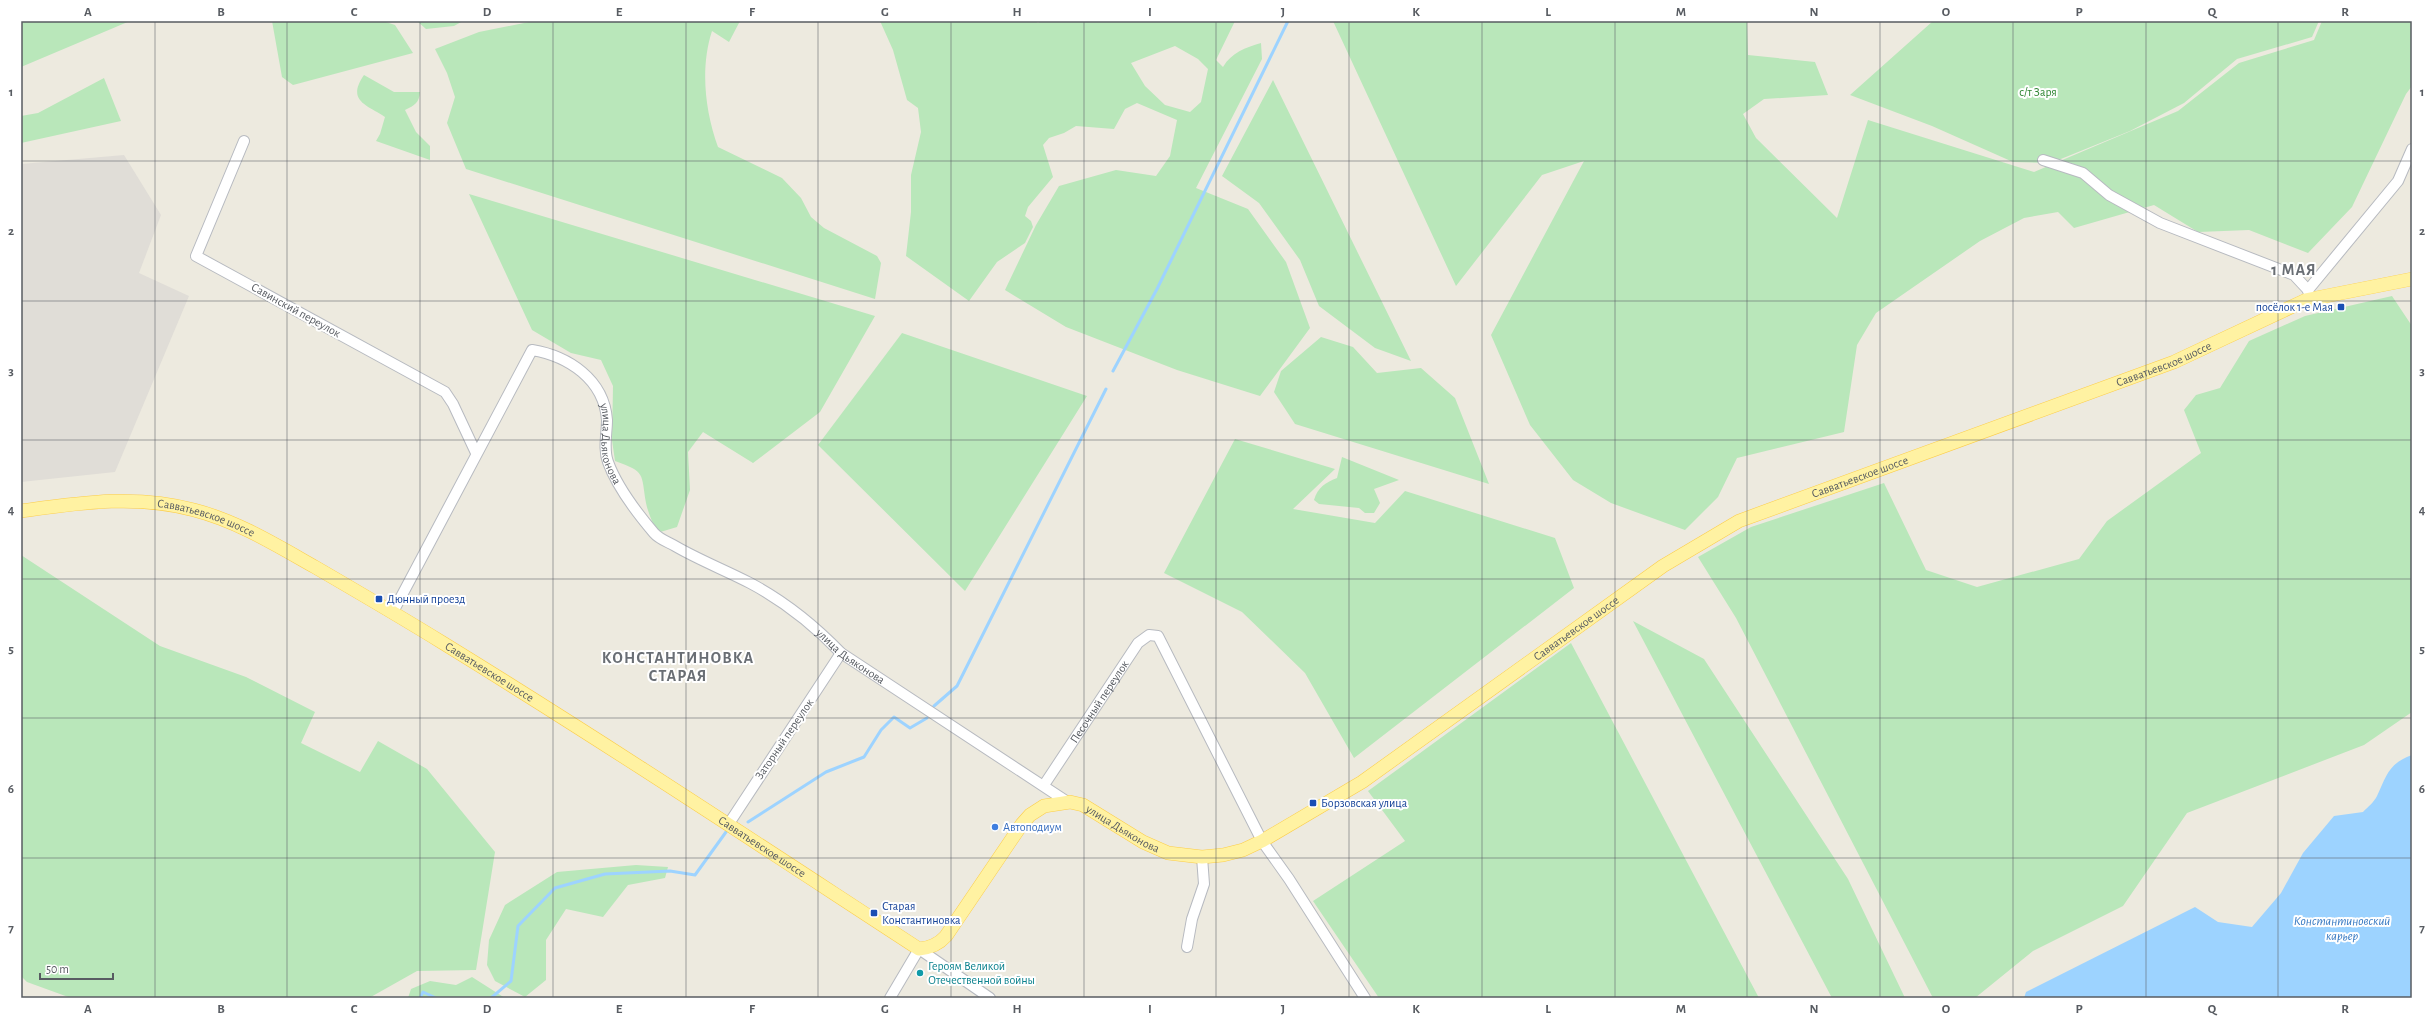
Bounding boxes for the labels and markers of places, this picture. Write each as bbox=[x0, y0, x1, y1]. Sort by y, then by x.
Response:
place label: посёлок 1-е Мая bbox=[2256, 301, 2333, 313]
marker: посёлок 1-е Мая bbox=[2336, 302, 2346, 312]
place label: Дюнный проезд bbox=[387, 593, 465, 605]
marker: Дюнный проезд bbox=[374, 594, 384, 604]
place label: Борзовская улица bbox=[1321, 797, 1408, 810]
marker: Борзовская улица bbox=[1308, 798, 1318, 808]
place label: Автоподиум bbox=[1003, 821, 1062, 834]
marker: Автоподиум bbox=[990, 822, 1000, 832]
place label: Старая Константиновка bbox=[882, 900, 961, 926]
marker: Старая Константиновка bbox=[869, 908, 879, 918]
place label: Героям Великой Отечественной войны bbox=[928, 960, 1035, 986]
marker: Героям Великой Отечественной войны bbox=[915, 968, 925, 978]

